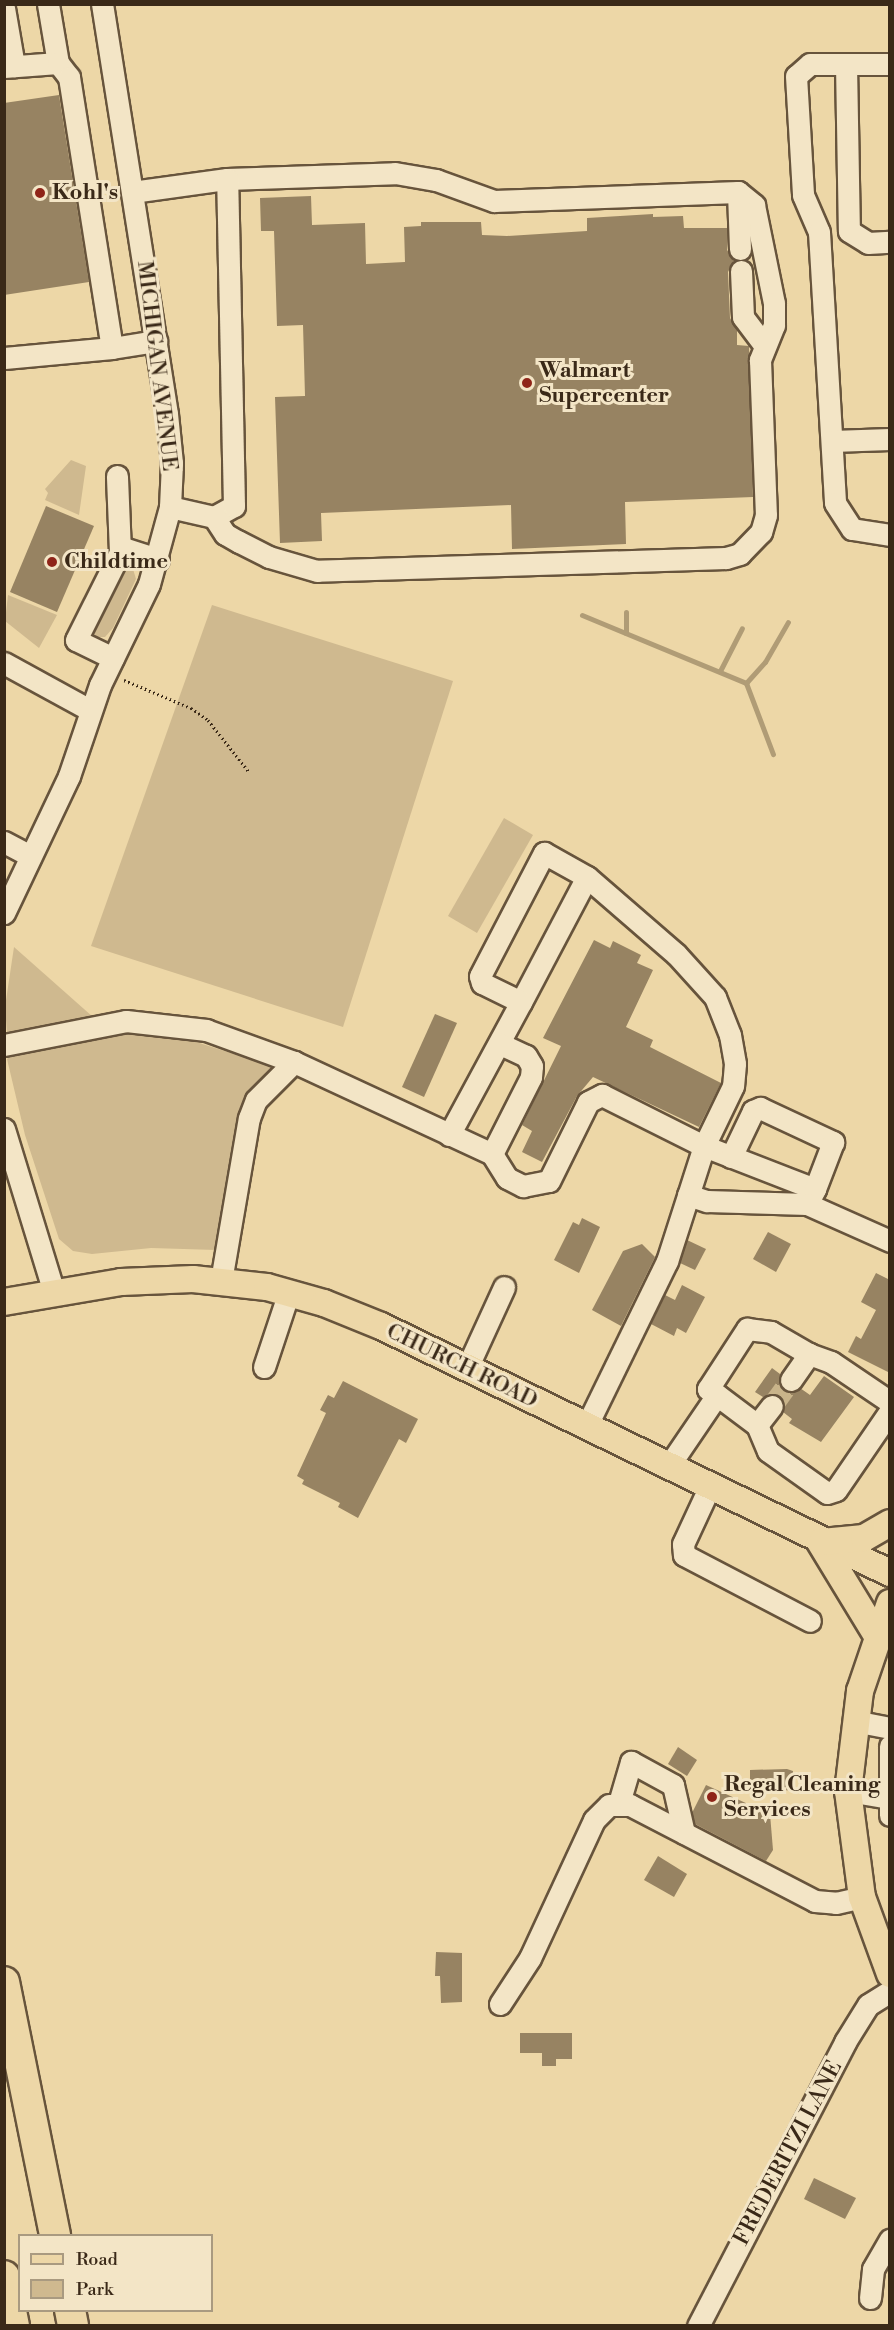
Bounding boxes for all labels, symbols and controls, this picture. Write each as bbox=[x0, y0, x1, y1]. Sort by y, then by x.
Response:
place label: Kohl's bbox=[52, 180, 118, 206]
marker: Kohl's bbox=[33, 186, 47, 200]
street label: MICHIGAN AVENUE bbox=[131, 259, 183, 473]
place label: Walmart Supercenter bbox=[539, 357, 669, 408]
marker: Walmart Supercenter bbox=[520, 376, 534, 390]
place label: Childtime bbox=[64, 549, 168, 575]
marker: Childtime bbox=[45, 555, 59, 569]
street label: CHURCH ROAD bbox=[382, 1318, 542, 1414]
place label: Regal Cleaning Services bbox=[724, 1771, 880, 1822]
marker: Regal Cleaning Services bbox=[705, 1790, 719, 1804]
street label: FREDERITZI LANE bbox=[728, 2056, 848, 2250]
legend bbox=[18, 2234, 213, 2312]
text: Road bbox=[76, 2248, 118, 2271]
text: Park bbox=[76, 2278, 113, 2301]

